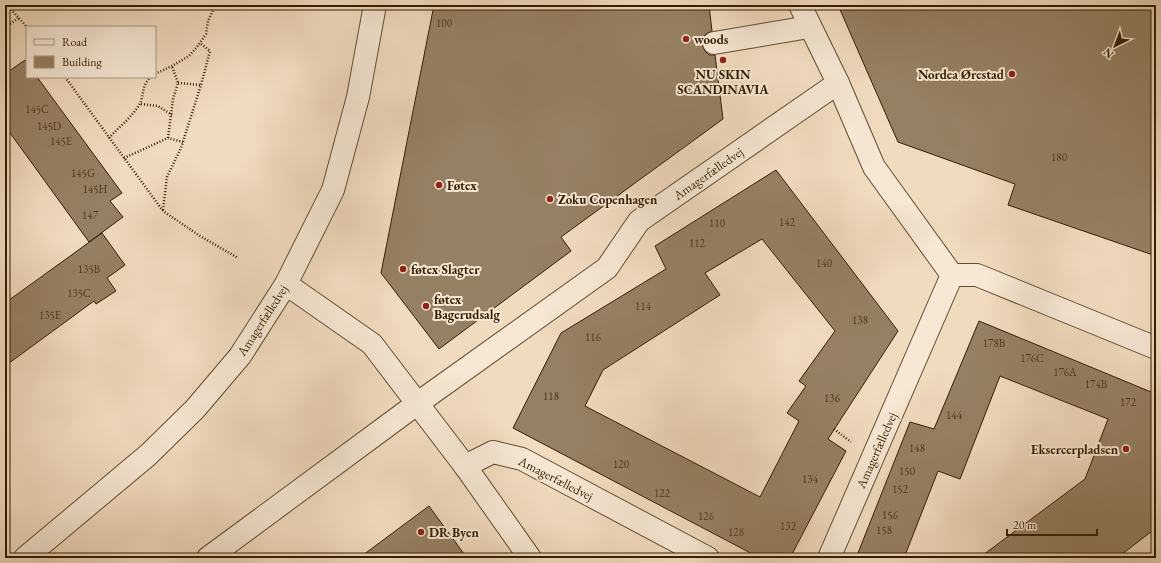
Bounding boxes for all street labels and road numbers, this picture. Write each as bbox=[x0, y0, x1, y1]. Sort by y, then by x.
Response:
street label: Amagerfælledvej bbox=[669, 143, 747, 204]
street label: Amagerfælledvej bbox=[233, 281, 292, 360]
street label: Amagerfælledvej bbox=[852, 409, 901, 492]
street label: Amagerfælledvej bbox=[515, 452, 596, 505]

